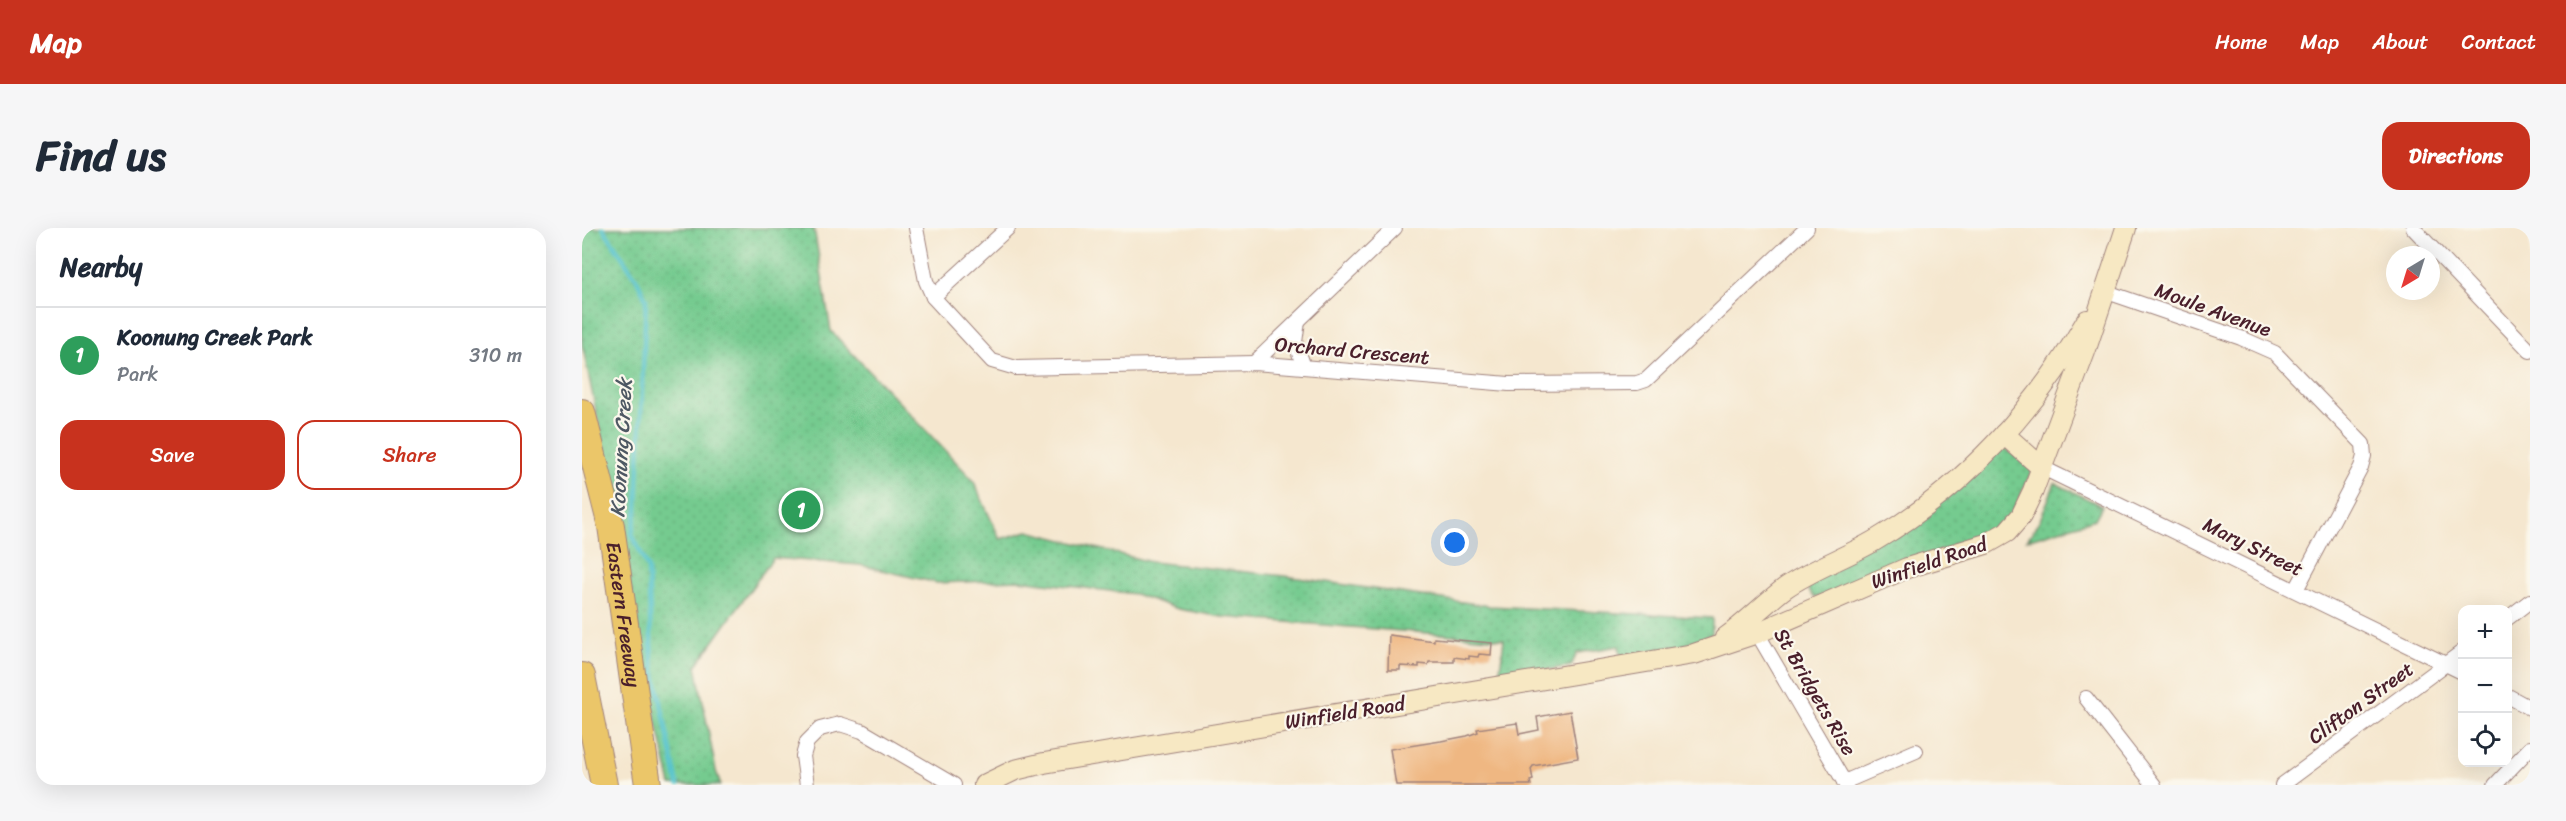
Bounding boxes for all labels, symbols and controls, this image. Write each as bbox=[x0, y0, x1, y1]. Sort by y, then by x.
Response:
text: Map bbox=[30, 18, 82, 67]
text: Home bbox=[2215, 23, 2267, 61]
text: Map bbox=[2300, 23, 2339, 61]
text: About bbox=[2372, 23, 2429, 61]
text: Contact bbox=[2462, 23, 2536, 61]
text: Find us bbox=[36, 119, 166, 193]
button: Directions bbox=[2382, 122, 2530, 190]
text: Nearby bbox=[60, 244, 142, 290]
north arrow bbox=[2386, 246, 2440, 300]
street label: Moule Avenue bbox=[2150, 273, 2276, 347]
text: Koonung Creek Park bbox=[117, 318, 313, 357]
street label: Orchard Crescent bbox=[1273, 327, 1431, 375]
text: 1 bbox=[75, 338, 84, 373]
text: 310 m bbox=[469, 338, 522, 373]
text: Park bbox=[117, 357, 158, 392]
water label: Koonung Creek bbox=[598, 375, 644, 518]
button: Save bbox=[60, 420, 285, 490]
button: Share bbox=[297, 420, 522, 490]
pin: 1 bbox=[782, 488, 820, 532]
street label: Mary Street bbox=[2197, 508, 2310, 587]
street label: Winfield Road bbox=[1866, 526, 1993, 599]
your location bbox=[1440, 528, 1469, 557]
street label: Eastern Freeway bbox=[596, 539, 651, 690]
map controls bbox=[2458, 605, 2512, 767]
button: + bbox=[2458, 605, 2512, 659]
street label: St Bridgets Rise bbox=[1764, 621, 1866, 763]
street label: Clifton Street bbox=[2300, 652, 2422, 754]
button: − bbox=[2458, 659, 2512, 713]
street label: Winfield Road bbox=[1283, 686, 1409, 740]
button: locate bbox=[2458, 713, 2512, 767]

